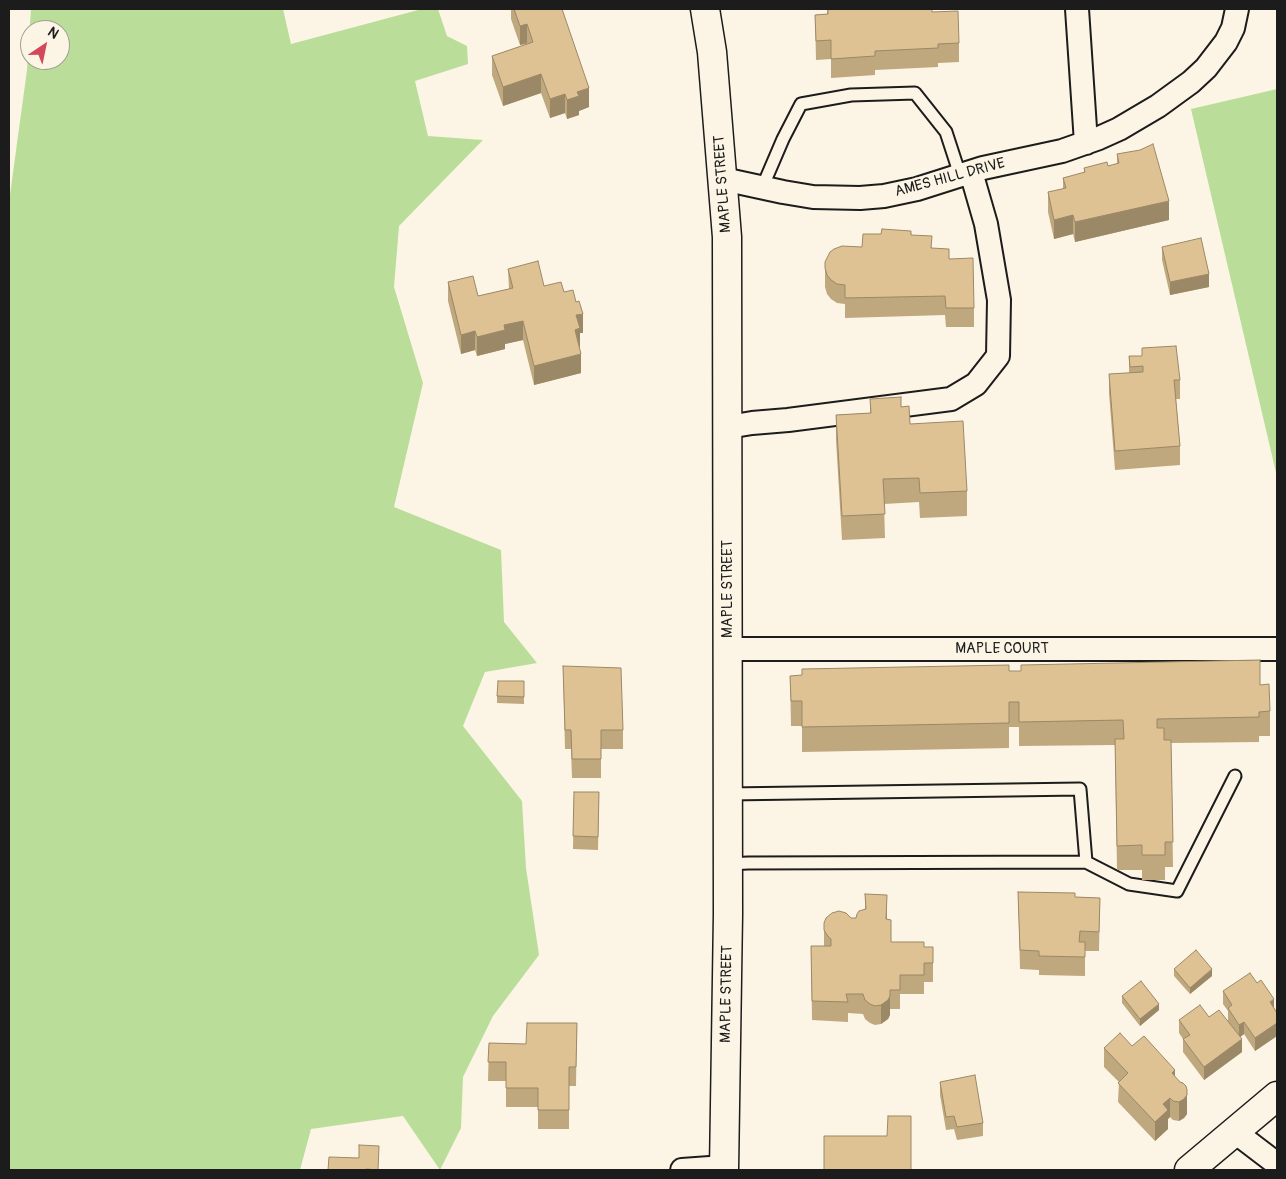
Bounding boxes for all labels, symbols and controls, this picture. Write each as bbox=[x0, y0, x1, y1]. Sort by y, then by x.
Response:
north arrow bbox=[20, 20, 70, 70]
text: N bbox=[44, 23, 62, 43]
street label: MAPLE STREET bbox=[711, 134, 735, 234]
street label: AMES HILL DRIVE bbox=[893, 155, 1007, 201]
street label: MAPLE STREET bbox=[719, 540, 737, 638]
street label: MAPLE COURT bbox=[955, 640, 1049, 658]
street label: MAPLE STREET bbox=[717, 945, 737, 1043]

